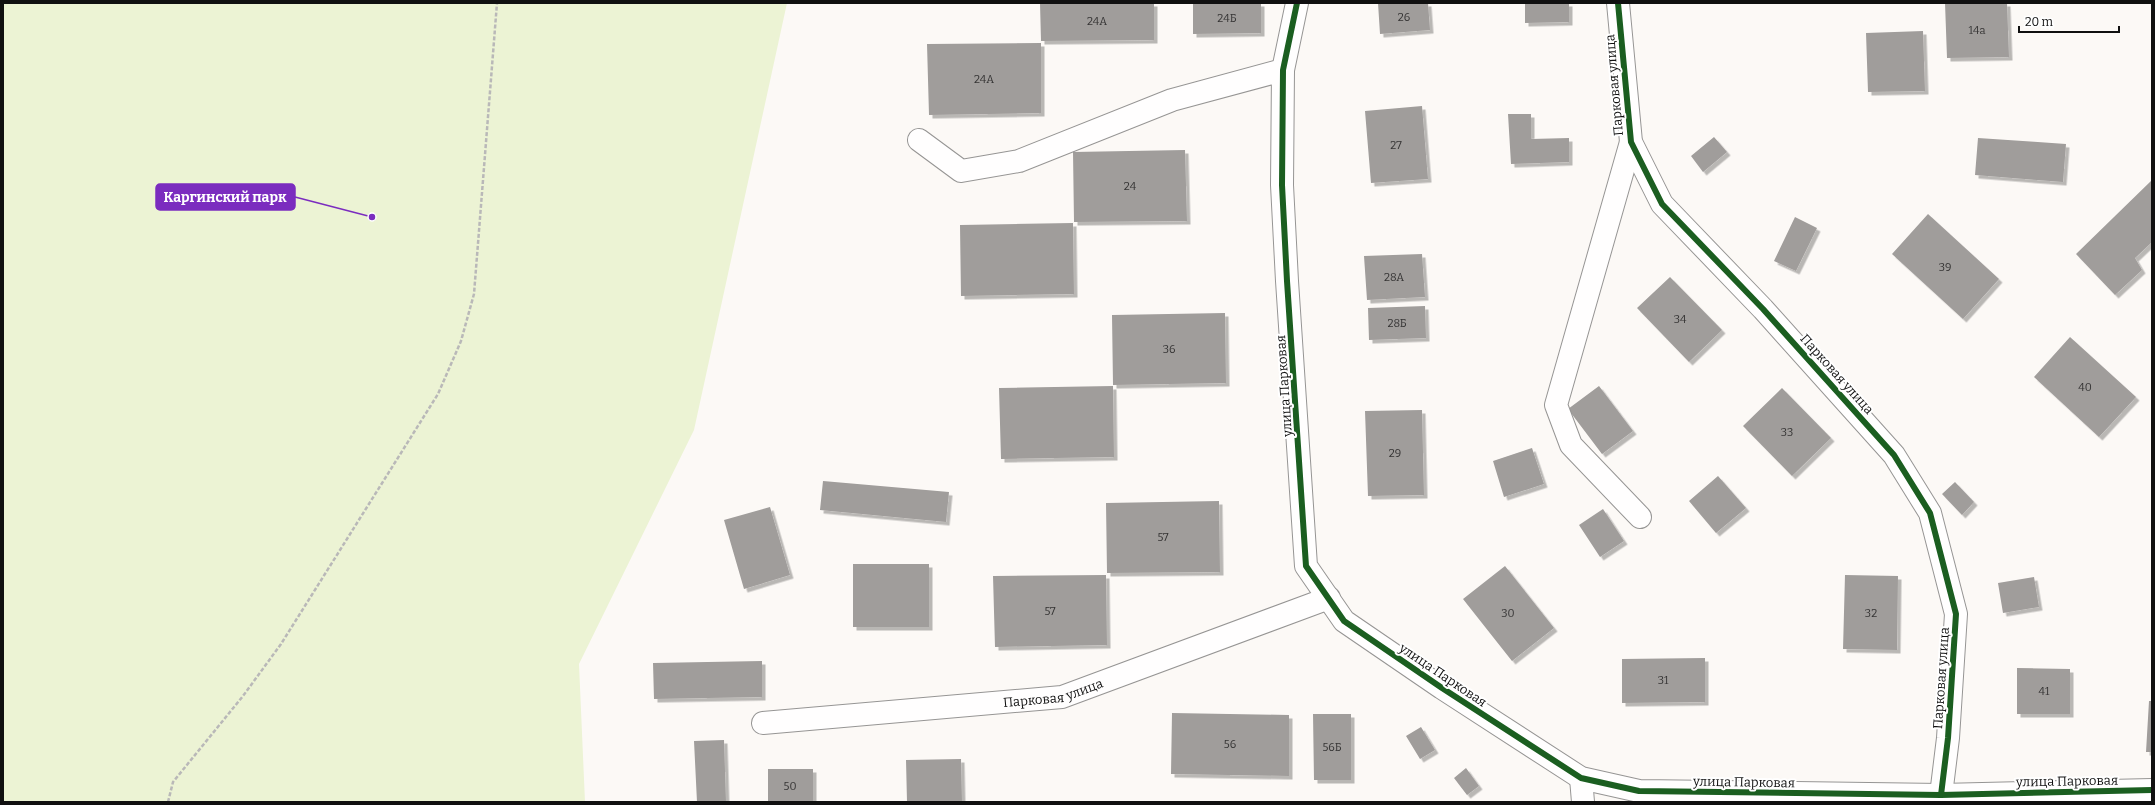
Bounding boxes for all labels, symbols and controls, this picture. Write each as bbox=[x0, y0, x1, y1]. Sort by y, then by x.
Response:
scale bar bbox=[2019, 8, 2119, 34]
house number: 26 bbox=[1398, 11, 1410, 24]
house number: 24Б bbox=[1217, 12, 1237, 25]
house number: 24А bbox=[1087, 15, 1107, 28]
text: 20 m bbox=[2025, 15, 2054, 29]
house number: 14а bbox=[1969, 24, 1985, 37]
street label: Парковая улица bbox=[1602, 34, 1626, 136]
house number: 24А bbox=[974, 73, 994, 86]
house number: 27 bbox=[1390, 139, 1402, 152]
house number: 24 bbox=[1124, 180, 1137, 193]
callout: Каргинский парк bbox=[156, 184, 295, 210]
text: Каргинский парк bbox=[163, 189, 287, 206]
house number: 39 bbox=[1939, 261, 1951, 274]
house number: 28А bbox=[1384, 271, 1404, 284]
house number: 34 bbox=[1674, 313, 1687, 326]
house number: 28Б bbox=[1387, 317, 1407, 330]
street label: Парковая улица bbox=[1797, 331, 1877, 417]
street label: улица Парковая bbox=[1273, 335, 1295, 438]
house number: 36 bbox=[1163, 343, 1175, 356]
house number: 40 bbox=[2078, 381, 2092, 394]
house number: 33 bbox=[1781, 426, 1793, 439]
house number: 29 bbox=[1389, 447, 1401, 460]
house number: 57 bbox=[1157, 531, 1169, 544]
house number: 57 bbox=[1044, 605, 1056, 618]
house number: 30 bbox=[1501, 607, 1515, 620]
house number: 32 bbox=[1865, 607, 1877, 620]
street label: Парковая улица bbox=[1930, 627, 1952, 729]
street label: улица Парковая bbox=[1396, 640, 1489, 710]
house number: 31 bbox=[1658, 674, 1669, 687]
street label: Парковая улица bbox=[1002, 675, 1105, 710]
house number: 41 bbox=[2039, 685, 2050, 698]
house number: 56 bbox=[1224, 738, 1236, 751]
house number: 56Б bbox=[1322, 741, 1342, 754]
street label: улица Парковая bbox=[2015, 773, 2118, 789]
street label: улица Парковая bbox=[1692, 774, 1795, 790]
house number: 50 bbox=[784, 780, 796, 793]

